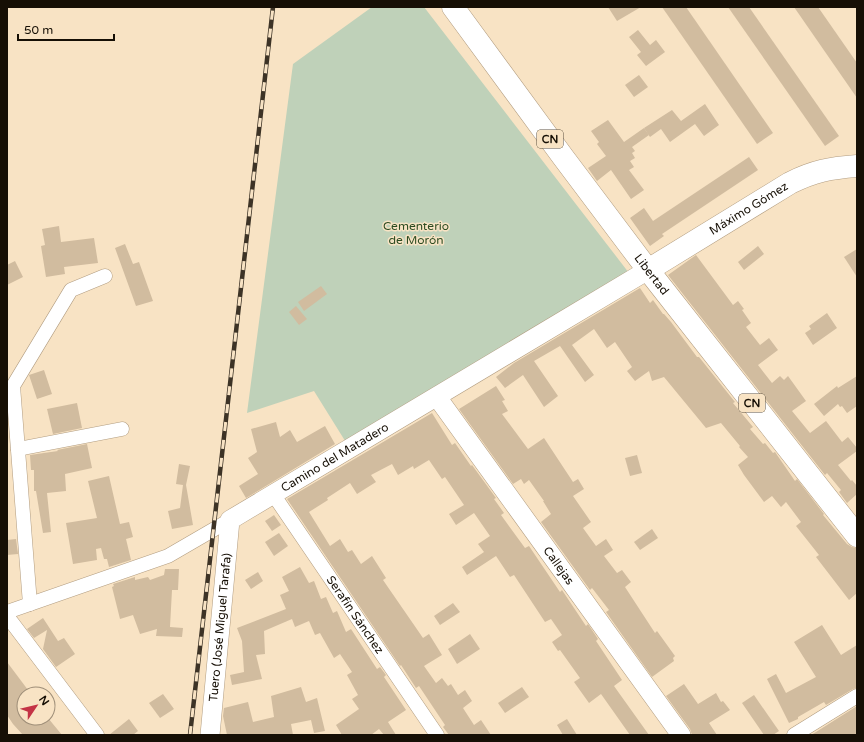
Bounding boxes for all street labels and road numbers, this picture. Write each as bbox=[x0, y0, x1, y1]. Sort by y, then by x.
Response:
road number: CN bbox=[537, 130, 563, 148]
street label: Máximo Gómez bbox=[707, 179, 790, 238]
street label: Libertad bbox=[631, 251, 672, 298]
road number: CN bbox=[739, 394, 765, 412]
street label: Camino del Matadero bbox=[278, 420, 391, 495]
street label: Callejas bbox=[540, 544, 577, 588]
street label: Tuero (José Miguel Tarafa) bbox=[206, 552, 234, 702]
street label: Serafín Sánchez bbox=[324, 573, 387, 656]

